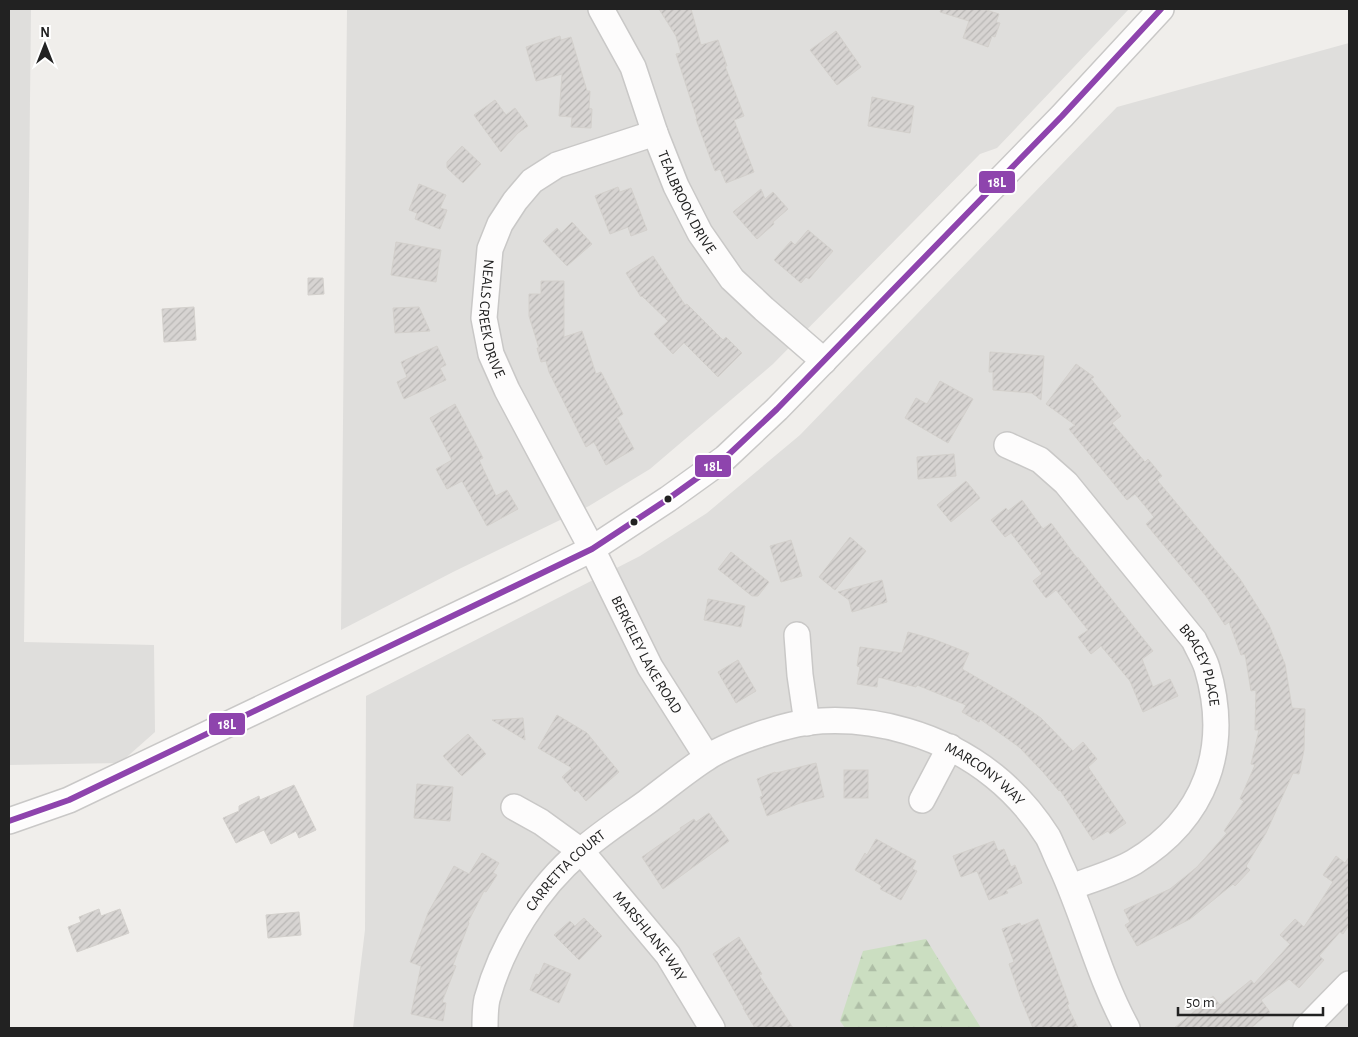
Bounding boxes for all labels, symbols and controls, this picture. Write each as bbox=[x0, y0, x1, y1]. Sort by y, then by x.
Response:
north arrow bbox=[20, 20, 70, 70]
text: N bbox=[40, 26, 50, 40]
street label: TEALBROOK DRIVE bbox=[655, 149, 719, 256]
line badge: 18L bbox=[978, 170, 1016, 194]
text: 18L bbox=[988, 176, 1007, 190]
street label: NEALS CREEK DRIVE bbox=[476, 259, 508, 380]
line badge: 18L bbox=[694, 454, 732, 478]
text: 18L bbox=[704, 460, 723, 474]
unlabelled marker bbox=[663, 494, 673, 504]
unlabelled marker bbox=[629, 517, 639, 527]
street label: BERKELEY LAKE ROAD bbox=[609, 593, 685, 716]
street label: BRACEY PLACE bbox=[1177, 621, 1222, 707]
line badge: 18L bbox=[208, 712, 246, 736]
text: 18L bbox=[218, 718, 237, 732]
street label: MARCONY WAY bbox=[943, 739, 1028, 808]
street label: CARRETTA COURT bbox=[523, 827, 608, 914]
street label: MARSHLANE WAY bbox=[610, 888, 690, 984]
scale bar bbox=[1178, 984, 1323, 1016]
text: 50 m bbox=[1186, 995, 1215, 1010]

